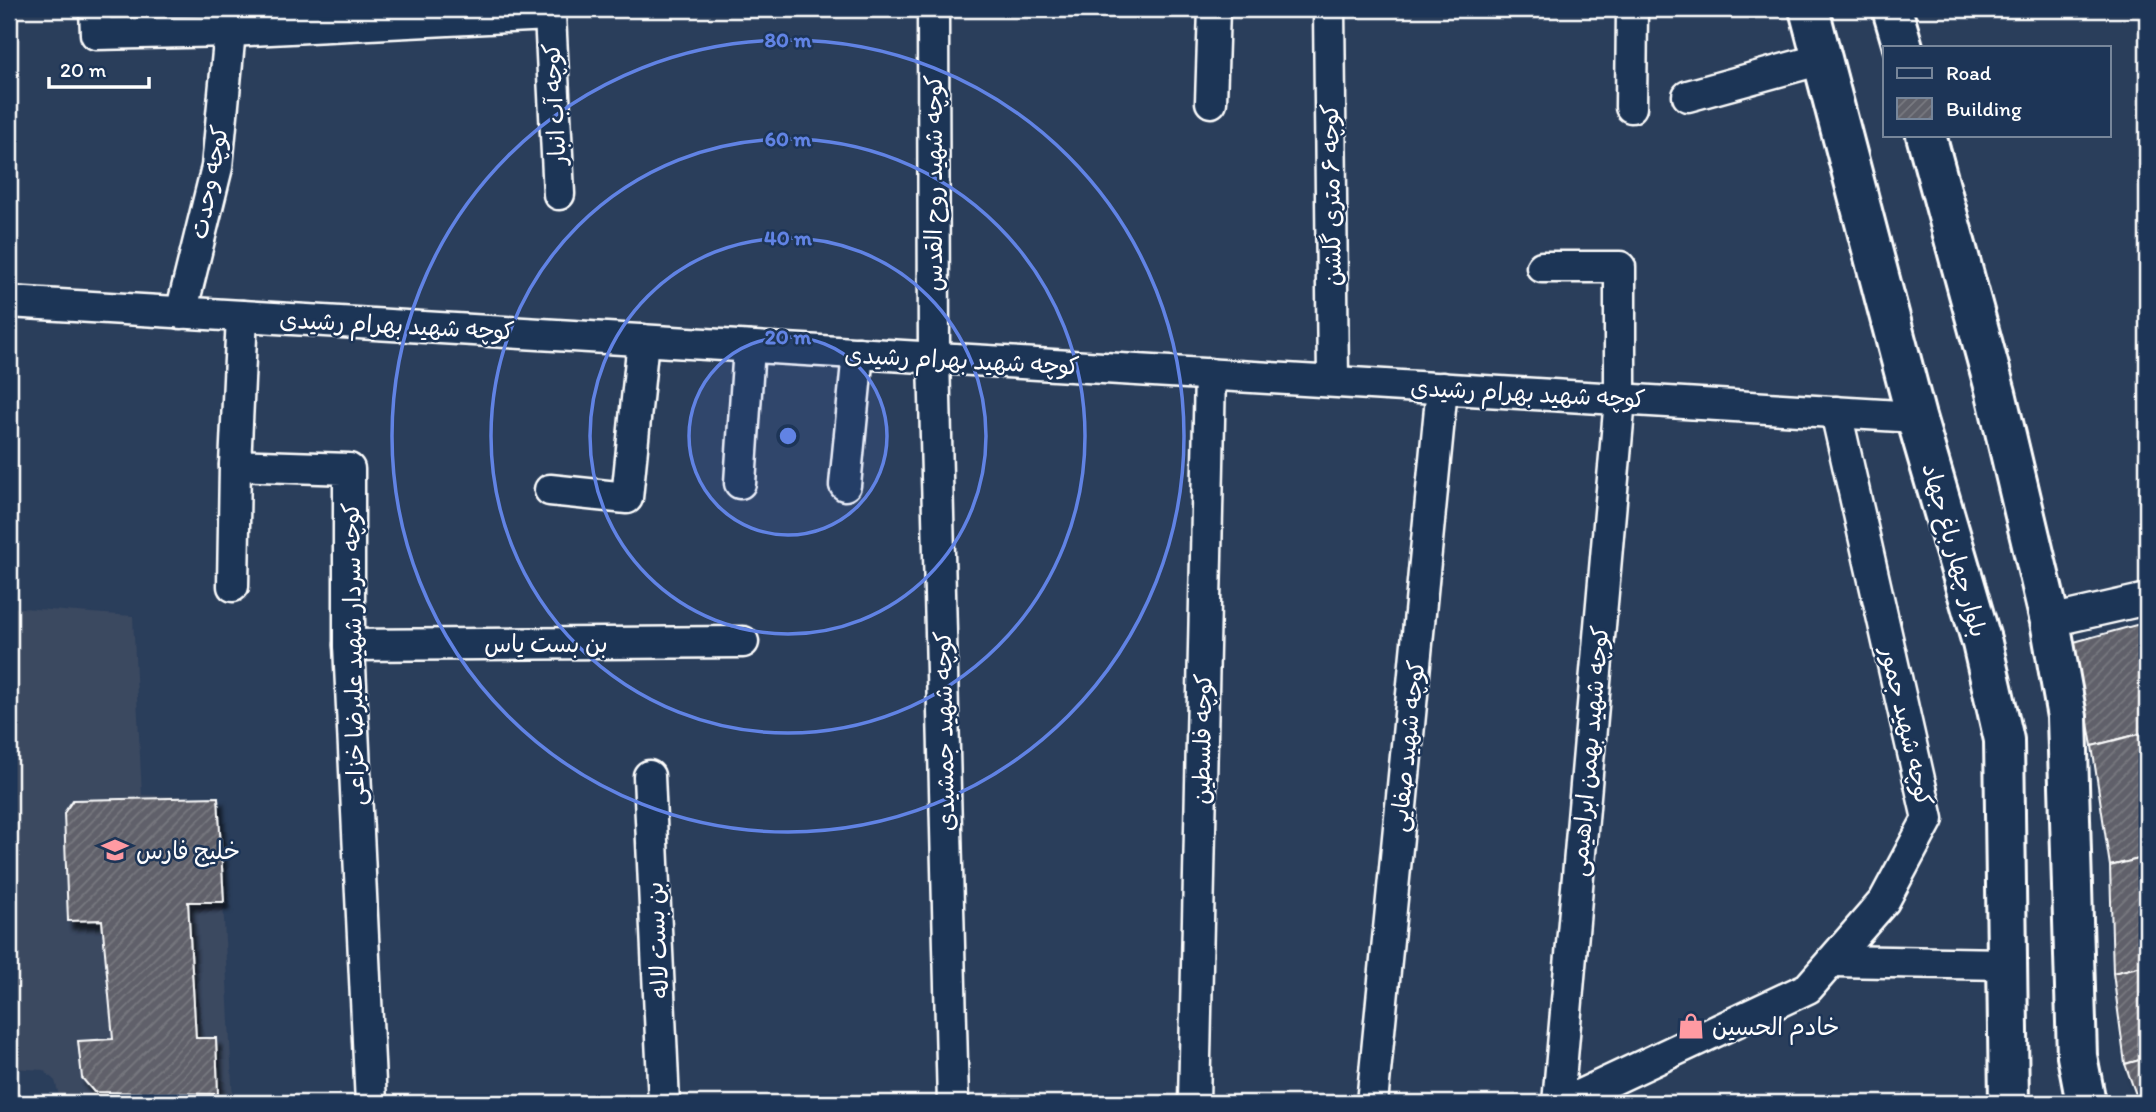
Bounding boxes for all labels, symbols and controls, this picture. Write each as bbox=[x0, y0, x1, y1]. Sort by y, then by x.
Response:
text: 80 m bbox=[765, 27, 812, 52]
street label: کوچه آب انبار bbox=[536, 42, 573, 168]
scale bar bbox=[49, 46, 149, 90]
legend bbox=[1883, 46, 2110, 136]
text: 20 m bbox=[60, 57, 107, 82]
text: Road bbox=[1946, 60, 1992, 85]
street label: کوچه شهید روح القدس bbox=[919, 75, 949, 291]
text: Building bbox=[1946, 96, 2022, 121]
street label: کوچه ۶ متری گلشن bbox=[1315, 103, 1348, 287]
street label: کوچه وحدت bbox=[184, 123, 235, 241]
text: 60 m bbox=[765, 126, 812, 151]
text: 40 m bbox=[764, 225, 812, 250]
street label: کوچه شهید بهرام رشیدی bbox=[279, 304, 515, 351]
text: 20 m bbox=[765, 324, 812, 349]
street label: کوچه شهید بهرام رشیدی bbox=[844, 339, 1080, 386]
street label: کوچه شهید بهرام رشیدی bbox=[1410, 372, 1646, 419]
centre of rings bbox=[776, 424, 800, 448]
street label: بلوار چهار باغ جهاد bbox=[1913, 460, 1994, 641]
street label: کوچه سردار شهید علیرضا خزاعی bbox=[336, 502, 371, 806]
street label: کوچه شهید بهمن ابراهیمی bbox=[1564, 624, 1615, 878]
street label: بن بست یاس bbox=[484, 629, 608, 658]
street label: کوچه شهید جمشیدی bbox=[928, 631, 961, 831]
street label: کوچه شهید جمور bbox=[1873, 642, 1940, 809]
street label: کوچه شهید صفایی bbox=[1384, 659, 1431, 833]
street label: کوچه فلسطین bbox=[1186, 673, 1219, 805]
school or university icon: خلیج فارس bbox=[100, 835, 130, 865]
place label: خلیج فارس bbox=[136, 836, 240, 867]
street label: بن بست لاله bbox=[639, 881, 675, 999]
shop icon: خادم الحسین bbox=[1676, 1011, 1706, 1041]
place label: خادم الحسین bbox=[1712, 1012, 1839, 1045]

